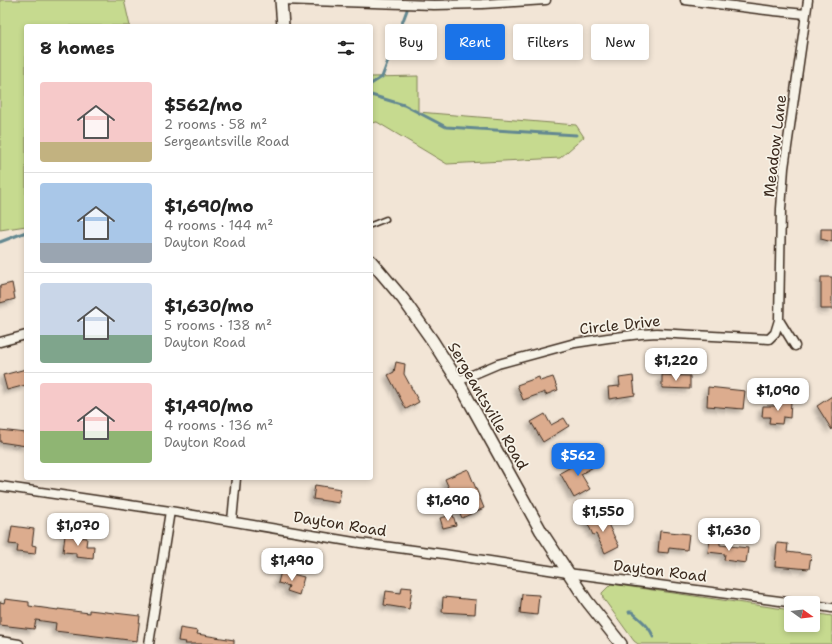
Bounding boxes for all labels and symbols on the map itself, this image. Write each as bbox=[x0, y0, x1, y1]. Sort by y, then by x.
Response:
street label: Meadow Lane bbox=[759, 94, 791, 198]
street label: Circle Drive bbox=[578, 311, 662, 339]
street label: Sergeantsville Road bbox=[443, 338, 533, 474]
pin: $1,220 bbox=[643, 348, 709, 382]
pin: $1,090 bbox=[745, 378, 811, 412]
pin: $562 bbox=[554, 443, 602, 477]
pin: $1,690 bbox=[415, 488, 481, 522]
pin: $1,550 bbox=[570, 499, 636, 533]
street label: Dayton Road bbox=[292, 507, 389, 541]
pin: $1,070 bbox=[45, 513, 111, 547]
pin: $1,630 bbox=[696, 518, 762, 552]
pin: $1,490 bbox=[259, 548, 325, 582]
street label: Dayton Road bbox=[612, 555, 708, 587]
north arrow bbox=[784, 596, 820, 632]

